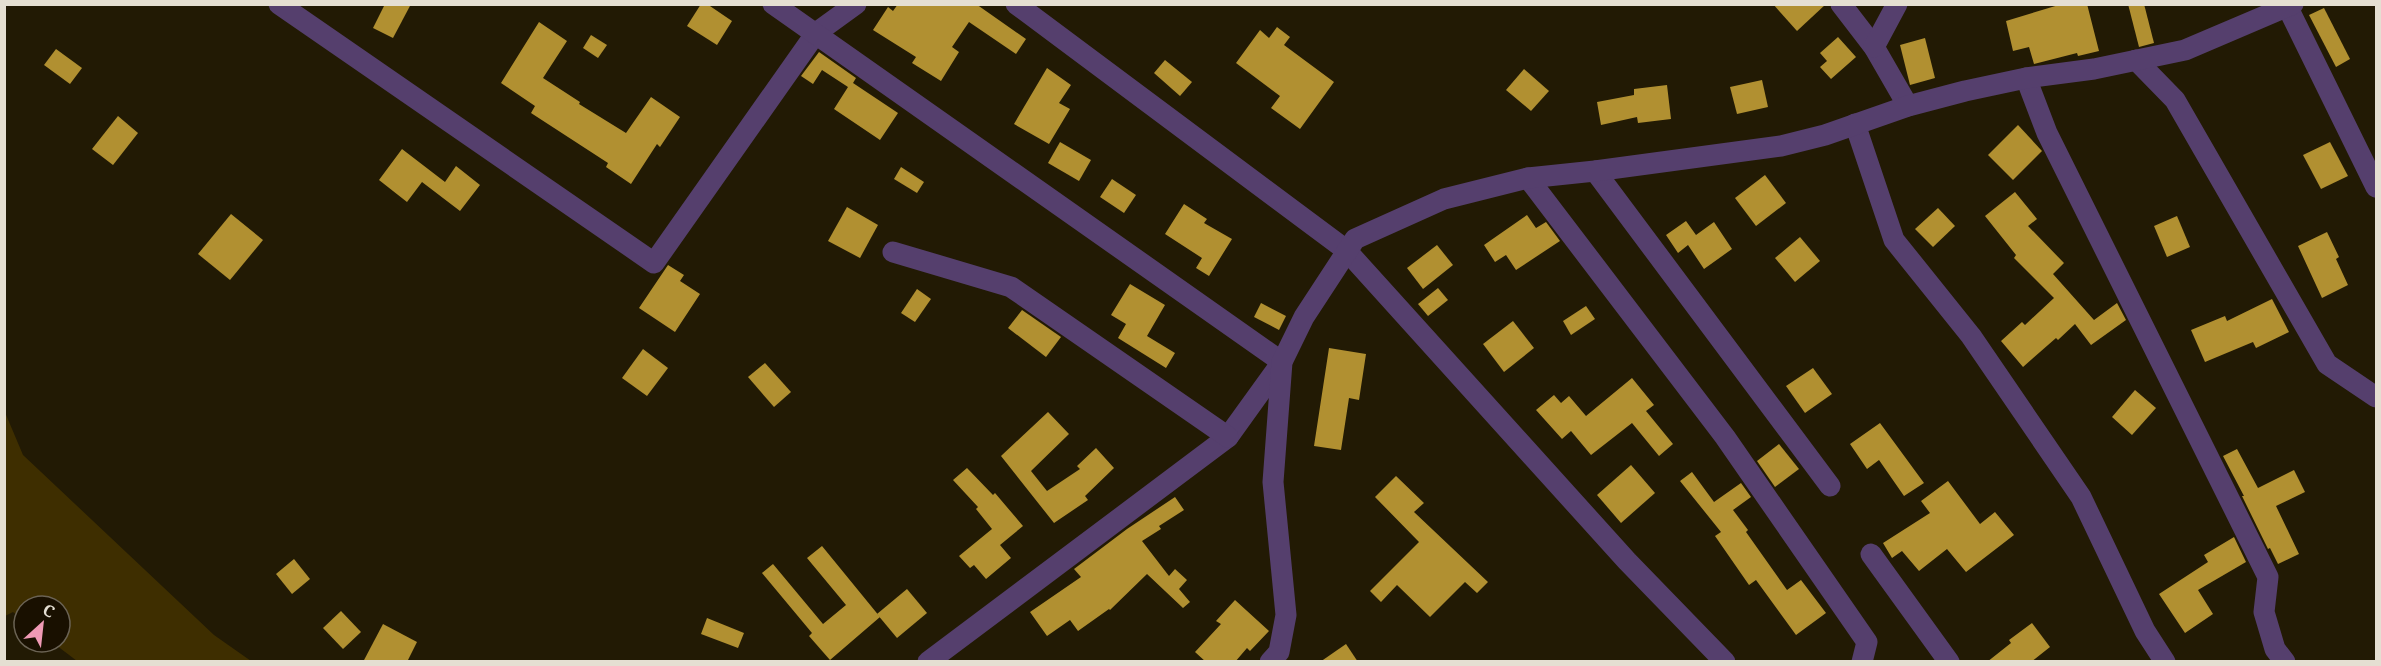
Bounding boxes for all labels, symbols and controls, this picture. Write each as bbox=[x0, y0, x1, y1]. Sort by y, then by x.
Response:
north arrow bbox=[12, 594, 72, 654]
text: С bbox=[39, 598, 58, 623]

